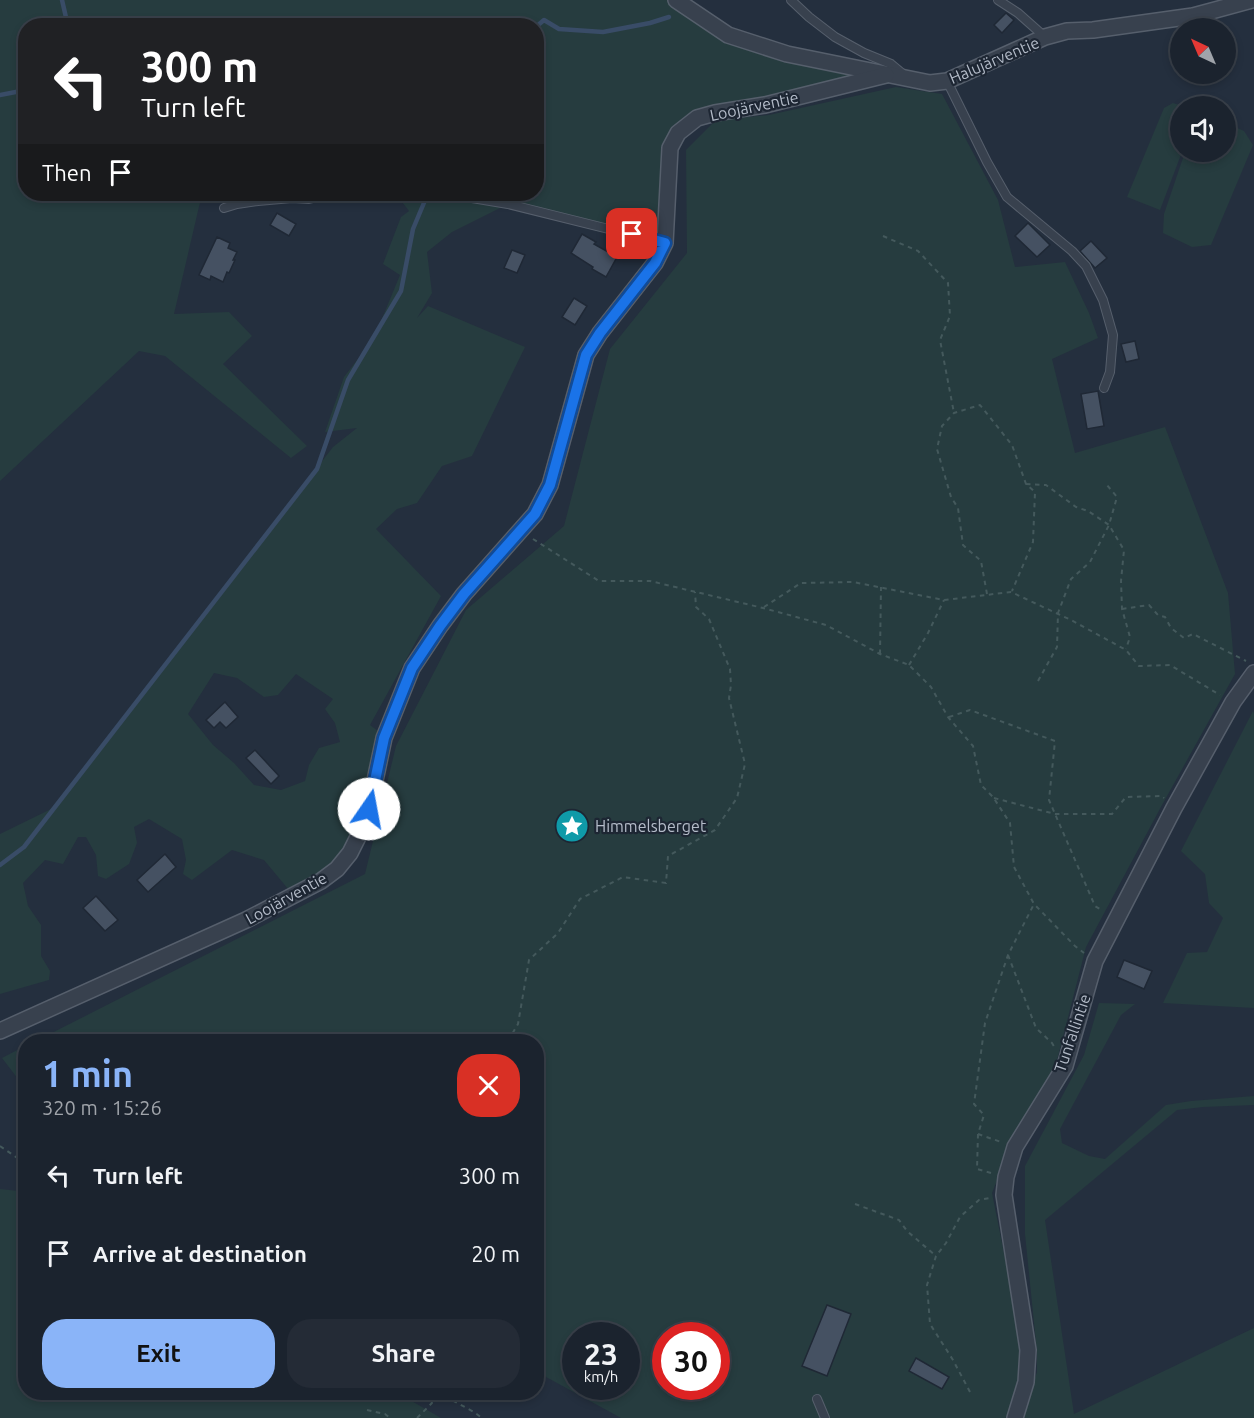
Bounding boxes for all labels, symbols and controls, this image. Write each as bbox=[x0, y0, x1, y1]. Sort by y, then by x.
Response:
north arrow bbox=[1170, 18, 1236, 84]
map controls bbox=[1170, 18, 1236, 162]
street label: Halujärventie bbox=[946, 33, 1042, 87]
icon: left bbox=[42, 42, 120, 120]
text: 300 m bbox=[141, 43, 258, 90]
street label: Loojärventie bbox=[708, 88, 800, 124]
text: Turn left bbox=[141, 92, 245, 122]
button: sound bbox=[1170, 96, 1236, 162]
icon: arrive bbox=[104, 156, 137, 189]
text: Then bbox=[42, 160, 92, 185]
pin bbox=[606, 208, 657, 259]
icon: arrive bbox=[615, 217, 648, 250]
position arrow bbox=[337, 777, 401, 841]
place icon: Himmelsberget bbox=[554, 808, 590, 844]
place label: Himmelsberget bbox=[595, 817, 707, 835]
street label: Loojärventie bbox=[242, 868, 330, 928]
street label: Tunfallintie bbox=[1050, 992, 1094, 1074]
text: 1 min bbox=[42, 1053, 133, 1094]
button: close bbox=[457, 1054, 520, 1117]
text: 320 m · 15:26 bbox=[42, 1096, 162, 1119]
icon: left bbox=[42, 1159, 75, 1192]
text: Turn left bbox=[93, 1163, 183, 1188]
text: 300 m bbox=[459, 1163, 520, 1188]
icon: arrive bbox=[42, 1237, 75, 1270]
text: Arrive at destination bbox=[93, 1241, 307, 1266]
text: 20 m bbox=[471, 1241, 520, 1266]
button: Exit bbox=[42, 1319, 275, 1388]
button: Share bbox=[287, 1319, 520, 1388]
speed limit sign: 30 bbox=[652, 1322, 730, 1400]
text: 23 bbox=[584, 1337, 618, 1371]
text: km/h bbox=[584, 1368, 618, 1385]

